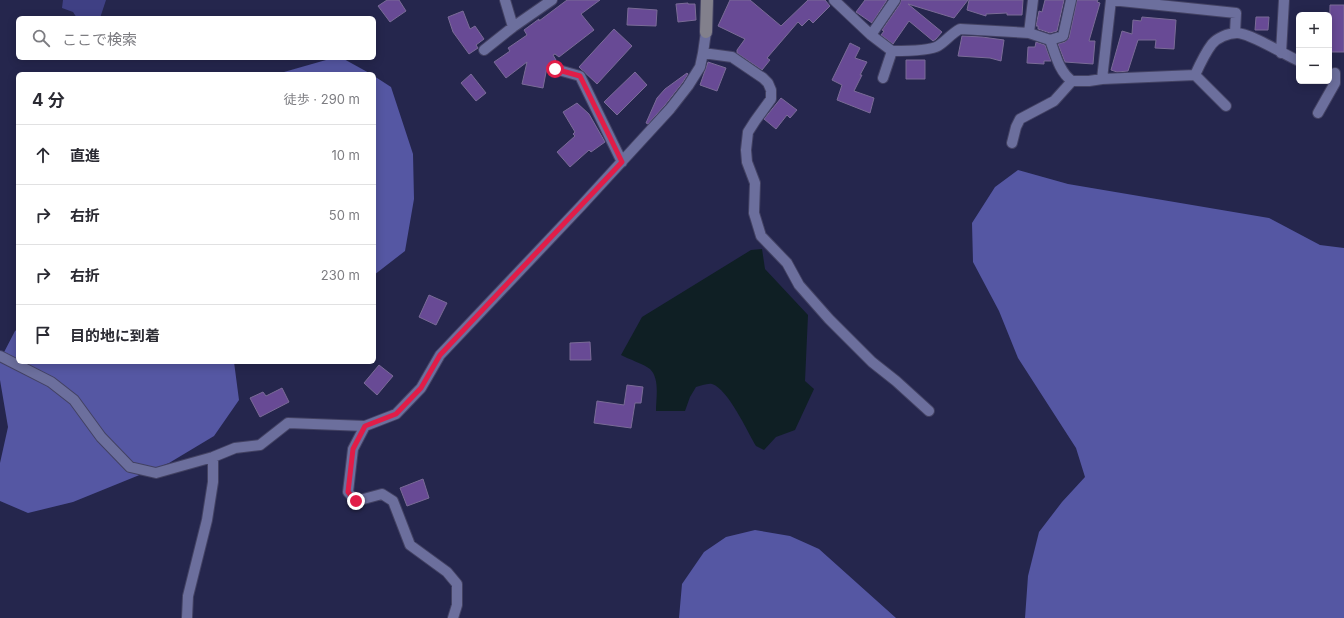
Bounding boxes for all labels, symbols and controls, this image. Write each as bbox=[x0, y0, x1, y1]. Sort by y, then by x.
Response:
map controls bbox=[1296, 12, 1332, 84]
button: + bbox=[1296, 12, 1332, 48]
search box bbox=[16, 16, 376, 60]
icon: search bbox=[30, 27, 52, 49]
text: ここで検索 bbox=[62, 30, 137, 49]
button: − bbox=[1296, 48, 1332, 84]
route start bbox=[546, 60, 564, 78]
text: 4 分 bbox=[32, 90, 65, 110]
text: 徒歩 · 290 m bbox=[284, 91, 360, 107]
icon: ahead bbox=[32, 144, 54, 166]
text: 直進 bbox=[70, 146, 100, 165]
text: 10 m bbox=[331, 147, 360, 163]
icon: right bbox=[32, 204, 54, 226]
text: 右折 bbox=[70, 206, 100, 225]
text: 50 m bbox=[329, 207, 360, 223]
icon: right bbox=[32, 264, 54, 286]
text: 右折 bbox=[70, 266, 100, 285]
text: 230 m bbox=[321, 267, 360, 283]
icon: arrive bbox=[32, 324, 54, 346]
text: 目的地に到着 bbox=[70, 326, 160, 345]
route end bbox=[347, 492, 365, 510]

